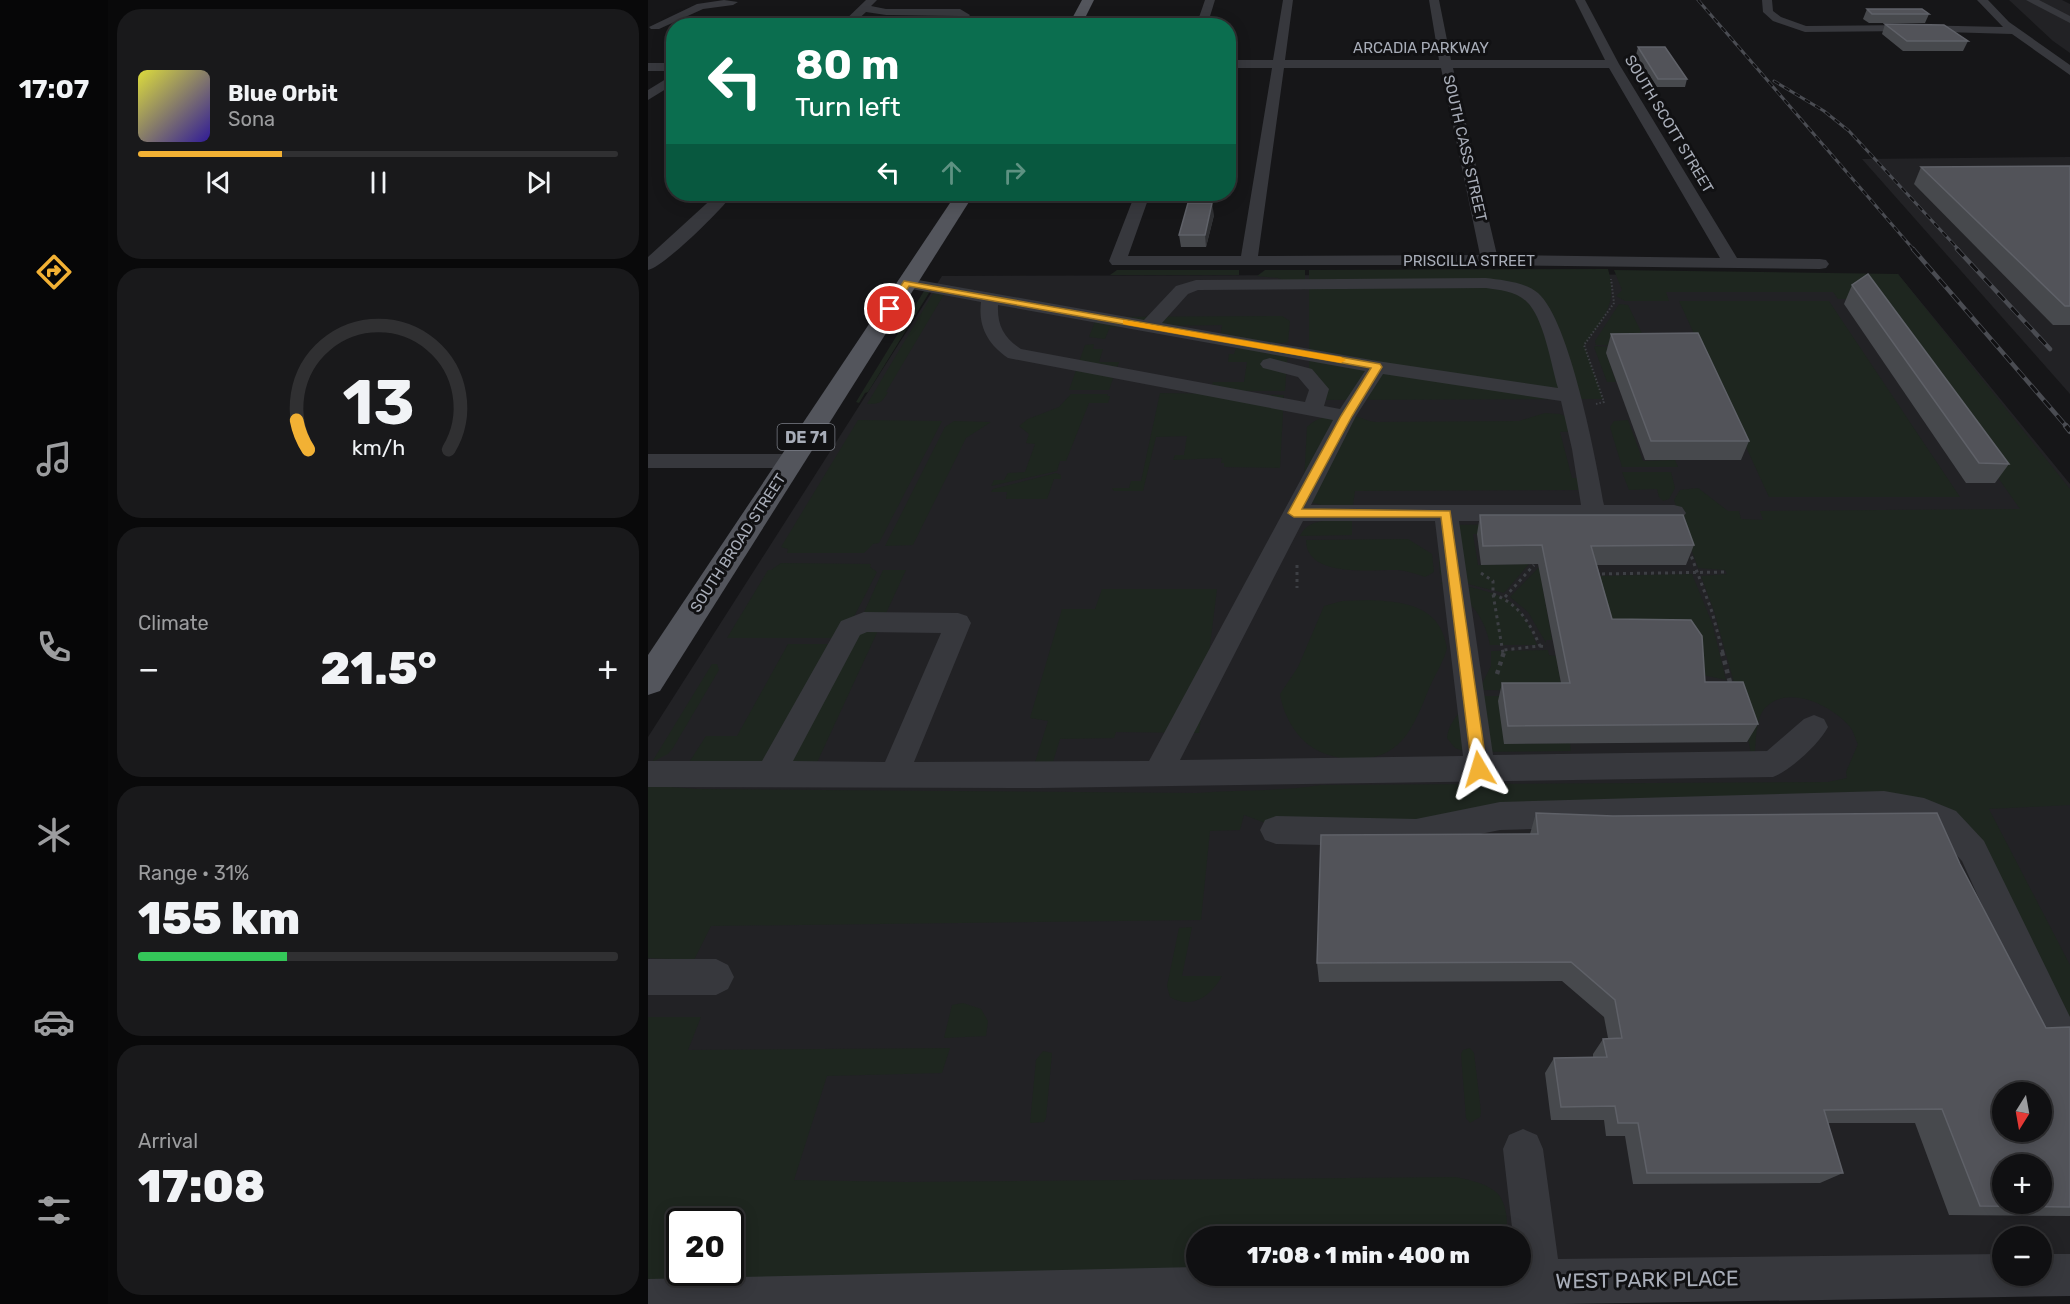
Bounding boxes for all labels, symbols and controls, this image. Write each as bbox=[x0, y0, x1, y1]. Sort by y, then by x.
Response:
street label: ARCADIA PARKWAY bbox=[1353, 39, 1489, 57]
text: 80 m bbox=[795, 40, 899, 90]
icon: left bbox=[696, 42, 774, 120]
street label: SOUTH SCOTT STREET bbox=[1621, 52, 1717, 196]
text: 17:07 bbox=[19, 73, 89, 105]
street label: SOUTH CASS STREET bbox=[1439, 73, 1491, 223]
text: Blue Orbit bbox=[228, 80, 338, 107]
text: Turn left bbox=[795, 91, 900, 123]
text: Sona bbox=[228, 107, 275, 131]
icon: left bbox=[872, 156, 905, 189]
icon: ahead bbox=[935, 156, 968, 189]
icon: right bbox=[998, 156, 1031, 189]
icon: previous bbox=[202, 166, 235, 199]
icon: pause bbox=[362, 166, 395, 199]
icon: next bbox=[522, 166, 555, 199]
icon: directions bbox=[33, 251, 75, 293]
street label: PRISCILLA STREET bbox=[1403, 252, 1535, 270]
pin bbox=[864, 283, 915, 334]
icon: arrive bbox=[873, 292, 906, 325]
text: 13 bbox=[342, 366, 414, 440]
road number: DE 71 bbox=[778, 424, 834, 450]
text: km/h bbox=[351, 435, 405, 460]
icon: music bbox=[33, 438, 75, 480]
street label: SOUTH BROAD STREET bbox=[686, 470, 790, 616]
text: Climate bbox=[138, 611, 209, 635]
icon: phone bbox=[33, 626, 75, 668]
text: 21.5° bbox=[320, 642, 437, 695]
text: − bbox=[138, 649, 159, 688]
text: + bbox=[597, 649, 618, 688]
position arrow bbox=[1447, 737, 1511, 801]
icon: climate bbox=[33, 814, 75, 856]
text: Range · 31% bbox=[138, 861, 249, 885]
text: 155 km bbox=[138, 892, 300, 945]
icon: car bbox=[33, 1001, 75, 1043]
north arrow bbox=[1992, 1082, 2052, 1142]
map controls bbox=[1992, 1082, 2052, 1286]
text: Arrival bbox=[138, 1129, 198, 1153]
button: + bbox=[1992, 1154, 2052, 1214]
text: 17:08 bbox=[138, 1160, 265, 1213]
icon: filters bbox=[33, 1189, 75, 1231]
speed limit sign: 20 bbox=[666, 1208, 744, 1286]
button: − bbox=[1992, 1226, 2052, 1286]
text: 17:08 · 1 min · 400 m bbox=[1247, 1242, 1470, 1269]
street label: WEST PARK PLACE bbox=[1555, 1265, 1739, 1294]

